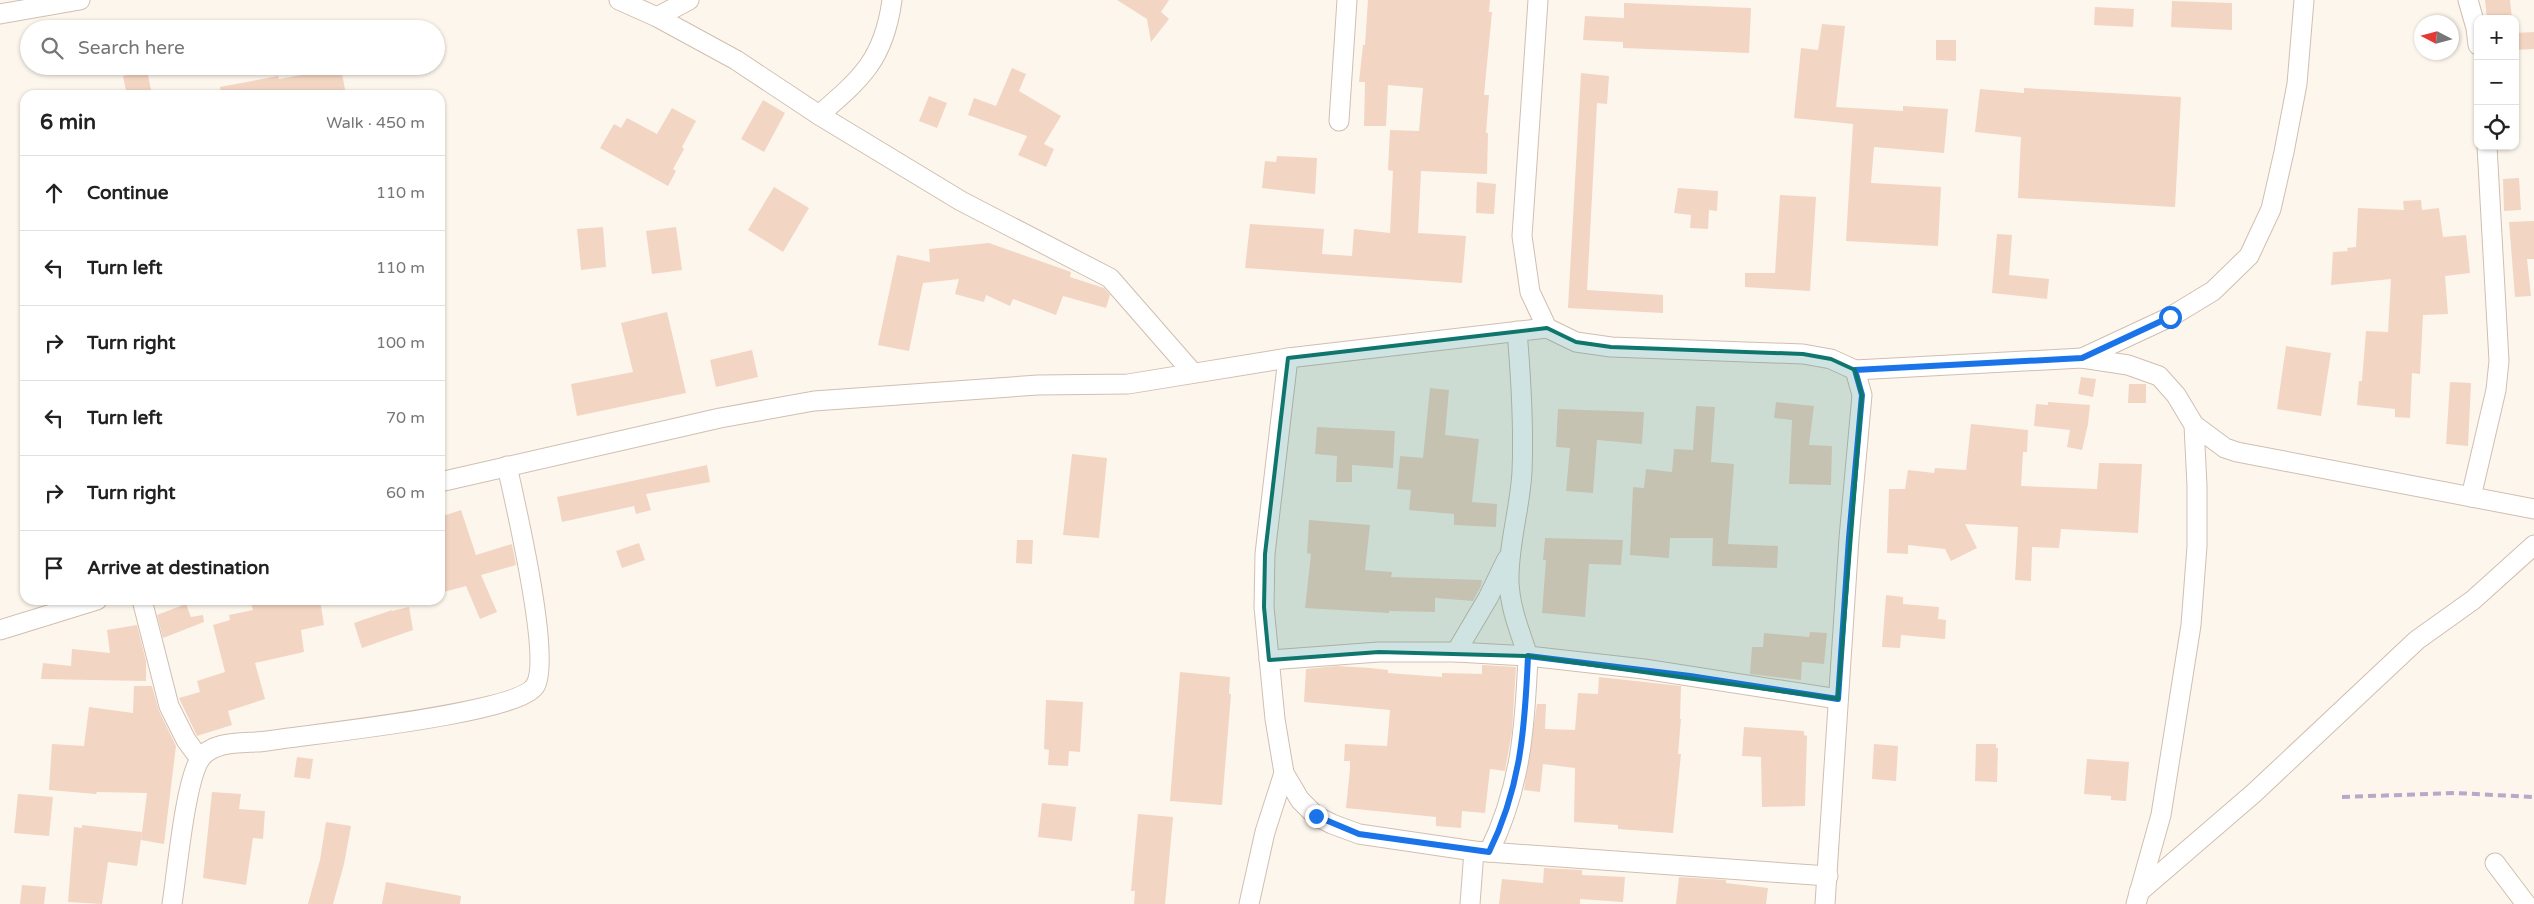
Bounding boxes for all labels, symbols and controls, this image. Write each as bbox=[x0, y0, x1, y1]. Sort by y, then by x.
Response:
north arrow bbox=[2414, 15, 2459, 60]
map controls bbox=[2474, 15, 2519, 150]
button: + bbox=[2474, 15, 2519, 60]
search box bbox=[20, 20, 445, 75]
icon: search bbox=[38, 34, 66, 62]
text: Search here bbox=[78, 37, 185, 59]
button: − bbox=[2474, 60, 2519, 105]
button: locate bbox=[2474, 105, 2519, 150]
text: 6 min bbox=[40, 110, 96, 135]
text: Walk · 450 m bbox=[326, 113, 425, 133]
icon: ahead bbox=[40, 179, 68, 207]
text: Continue bbox=[87, 182, 169, 204]
text: 110 m bbox=[376, 183, 425, 203]
icon: left bbox=[40, 254, 68, 282]
text: Turn left bbox=[87, 257, 163, 279]
text: 110 m bbox=[376, 258, 425, 278]
route start bbox=[2159, 306, 2182, 329]
icon: right bbox=[40, 329, 68, 357]
text: Turn right bbox=[87, 332, 175, 354]
text: 100 m bbox=[376, 333, 425, 353]
icon: left bbox=[40, 404, 68, 432]
text: Turn left bbox=[87, 407, 163, 429]
text: 70 m bbox=[386, 408, 425, 428]
icon: right bbox=[40, 479, 68, 507]
text: Turn right bbox=[87, 482, 175, 504]
text: 60 m bbox=[386, 483, 425, 503]
icon: arrive bbox=[40, 554, 68, 582]
text: Arrive at destination bbox=[87, 557, 270, 579]
route end bbox=[1305, 805, 1328, 828]

